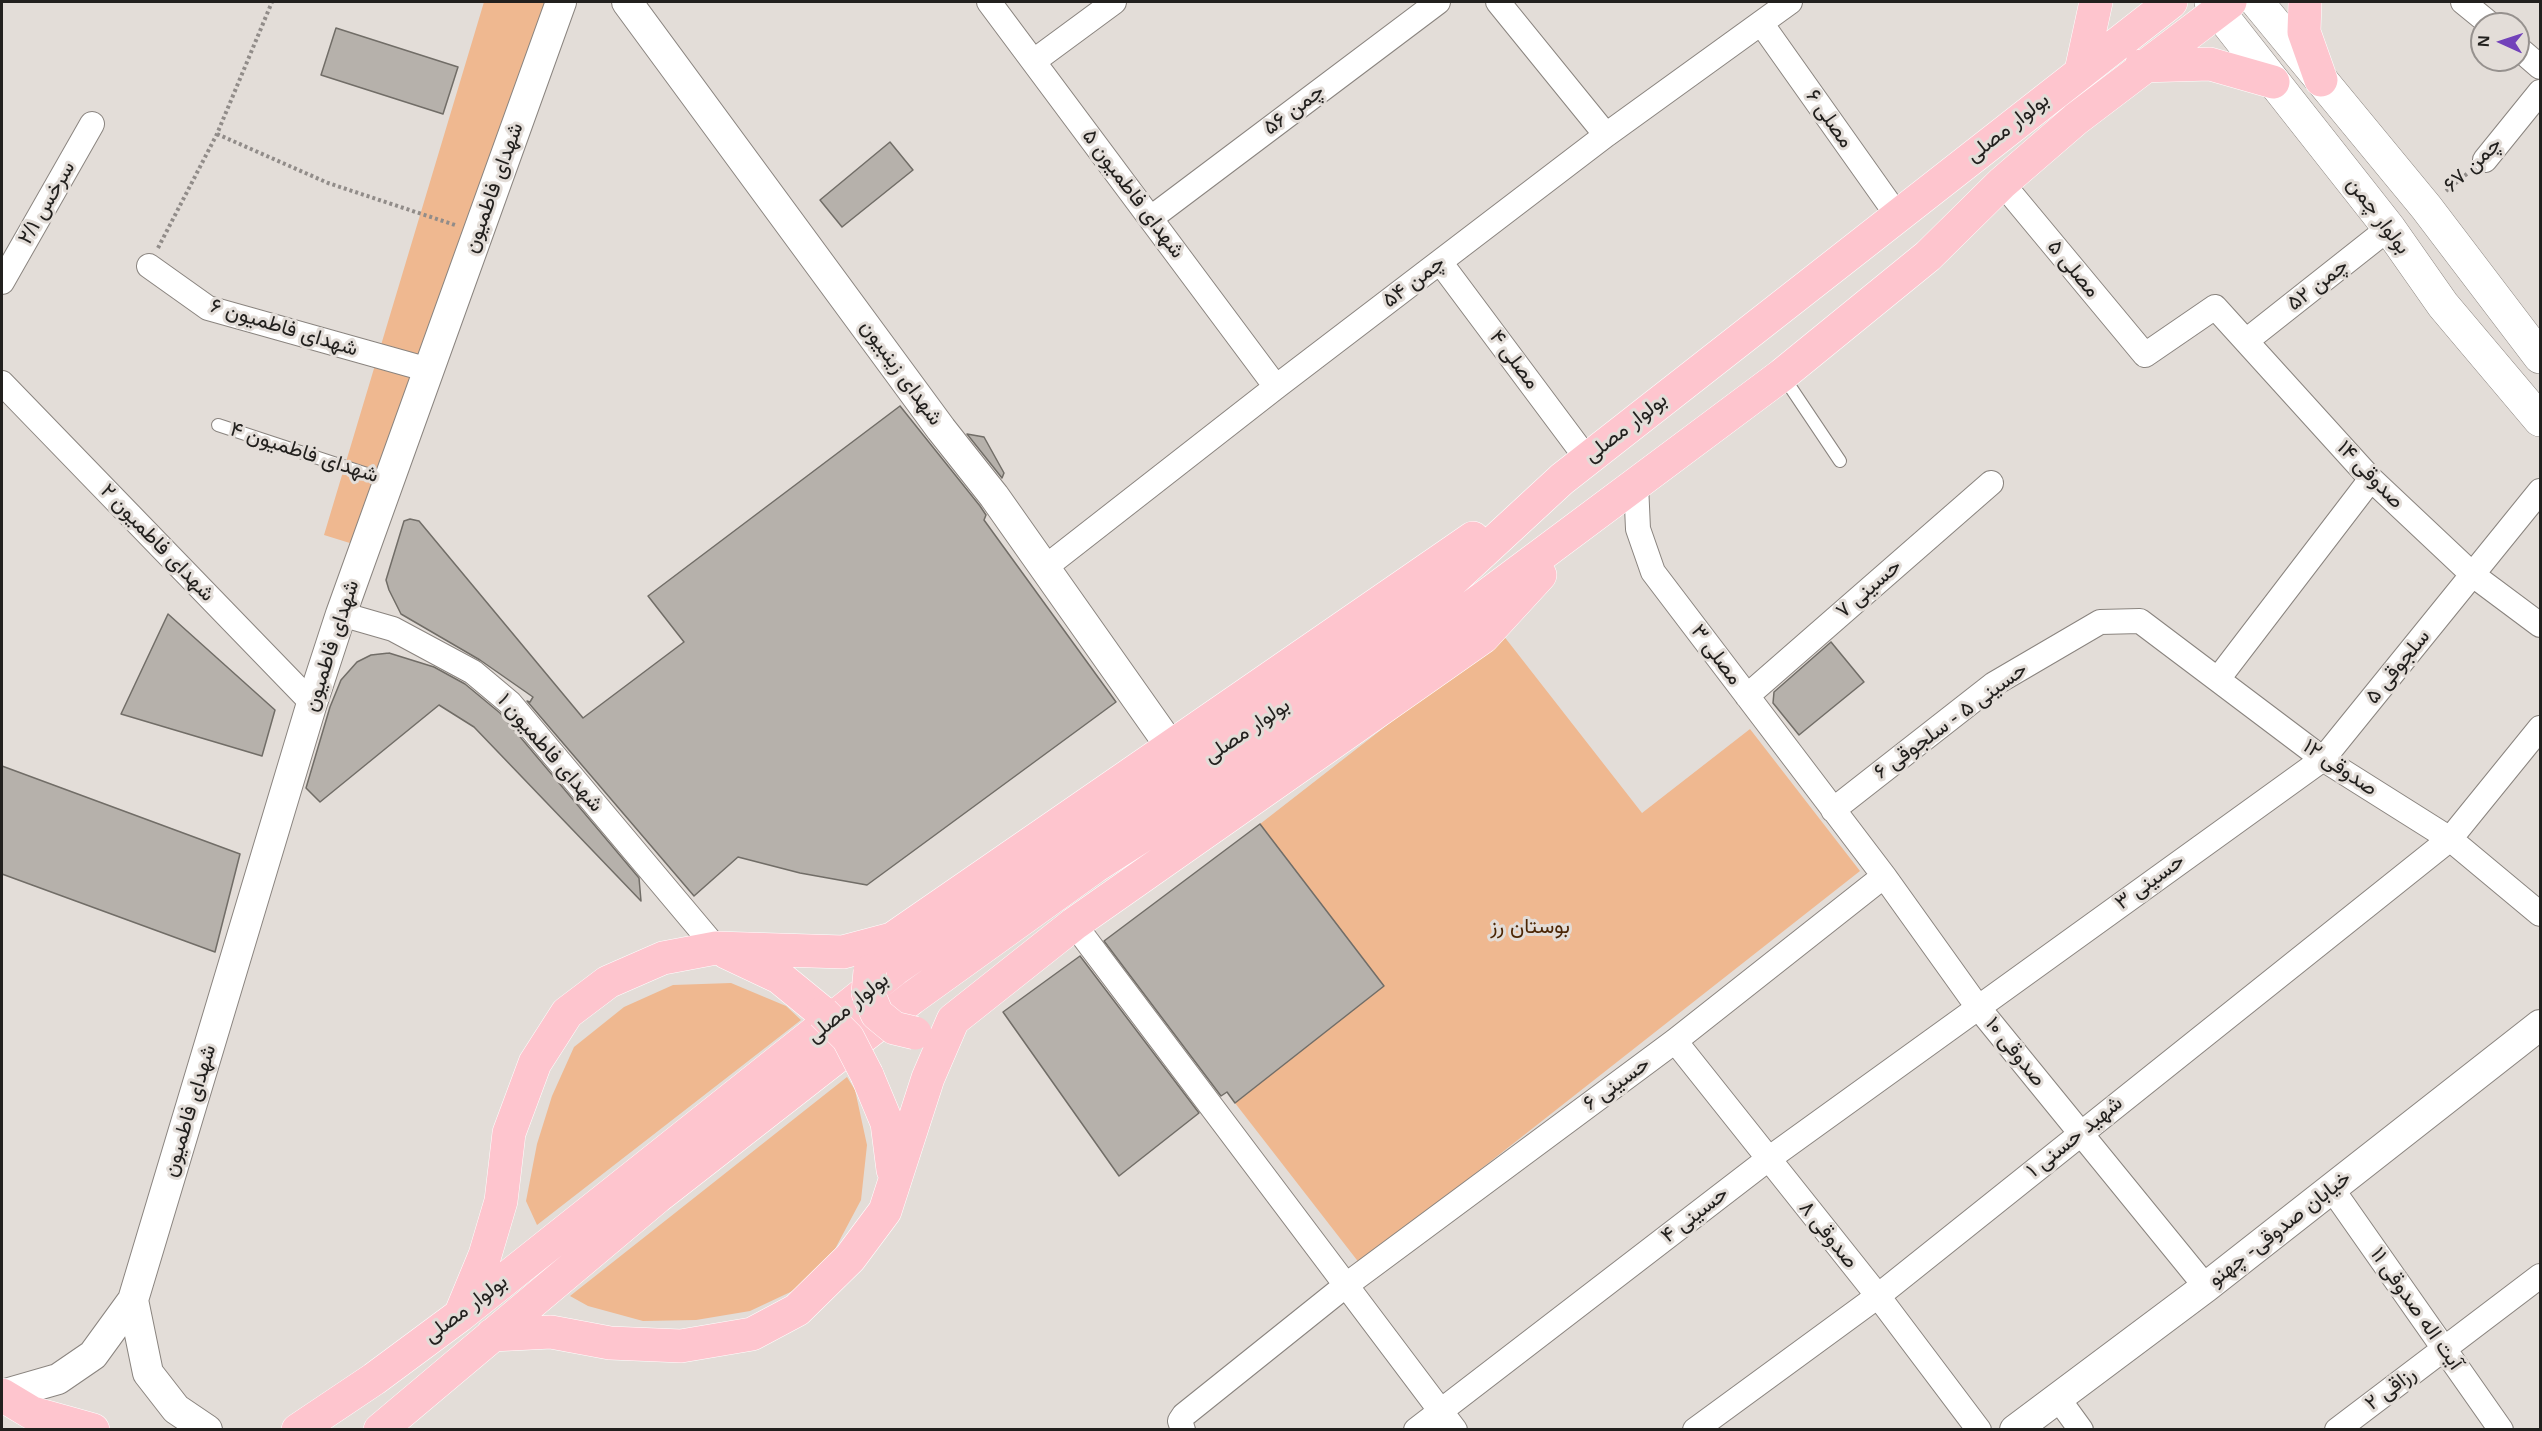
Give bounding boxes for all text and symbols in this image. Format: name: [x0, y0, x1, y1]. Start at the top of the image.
north arrow: [2470, 12, 2530, 72]
text: N: [2475, 35, 2492, 47]
street label: چمن ۵۶: [1259, 79, 1329, 141]
street label: مصلی ۶: [1800, 85, 1858, 153]
street label: بولوار مصلی: [1961, 88, 2055, 168]
street label: شهدای فاطمیون: [459, 119, 529, 257]
street label: شهدای فاطمیون ۵: [1076, 125, 1190, 263]
street label: چمن ۶۷: [2439, 132, 2507, 198]
street label: سرخس ۲/۱: [13, 157, 81, 249]
street label: بولوار چمن: [2341, 172, 2415, 260]
street label: مصلی ۵: [2042, 235, 2104, 303]
street label: چمن ۵۴: [1378, 250, 1450, 314]
street label: چمن ۵۲: [2282, 253, 2354, 317]
street label: شهدای فاطمیون ۶: [207, 294, 361, 362]
street label: شهدای زینبیون: [854, 315, 948, 431]
street label: مصلی ۴: [1484, 326, 1544, 394]
street label: بولوار مصلی: [1579, 388, 1673, 468]
street label: شهدای فاطمیون ۴: [227, 417, 381, 489]
street label: صدوقی ۱۴: [2331, 436, 2409, 514]
street label: شهدای فاطمیون ۲: [95, 479, 219, 607]
street label: حسینی ۷: [1831, 554, 1907, 624]
street label: شهدای فاطمیون: [299, 577, 365, 715]
street label: مصلی ۳: [1685, 620, 1747, 690]
street label: سلجوقی ۵: [2360, 625, 2436, 709]
street label: حسینی ۵ - سلجوقی ۶: [1869, 657, 2033, 785]
street label: شهدای فاطمیون ۱: [492, 689, 608, 817]
street label: بولوار مصلی: [1199, 693, 1295, 769]
street label: صدوقی ۱۲: [2298, 734, 2382, 802]
street label: حسینی ۳: [2110, 848, 2190, 916]
park label: بوستان رز: [1490, 914, 1570, 940]
street label: بولوار مصلی: [802, 967, 894, 1049]
street label: صدوقی ۱۰: [1979, 1012, 2051, 1092]
street label: شهدای فاطمیون: [158, 1042, 222, 1180]
street label: حسینی ۶: [1579, 1051, 1655, 1117]
street label: شهید حسنی ۱: [2022, 1091, 2128, 1183]
street label: خیابان صدوقی- چهنو: [2204, 1166, 2356, 1292]
street label: حسینی ۴: [1657, 1181, 1733, 1249]
street label: صدوقی ۸: [1793, 1196, 1863, 1274]
street label: آیت اله صدوقی ‍۱۱: [2364, 1243, 2468, 1375]
street label: بولوار مصلی: [419, 1269, 513, 1349]
street label: رزاقی ۲: [2360, 1362, 2422, 1416]

